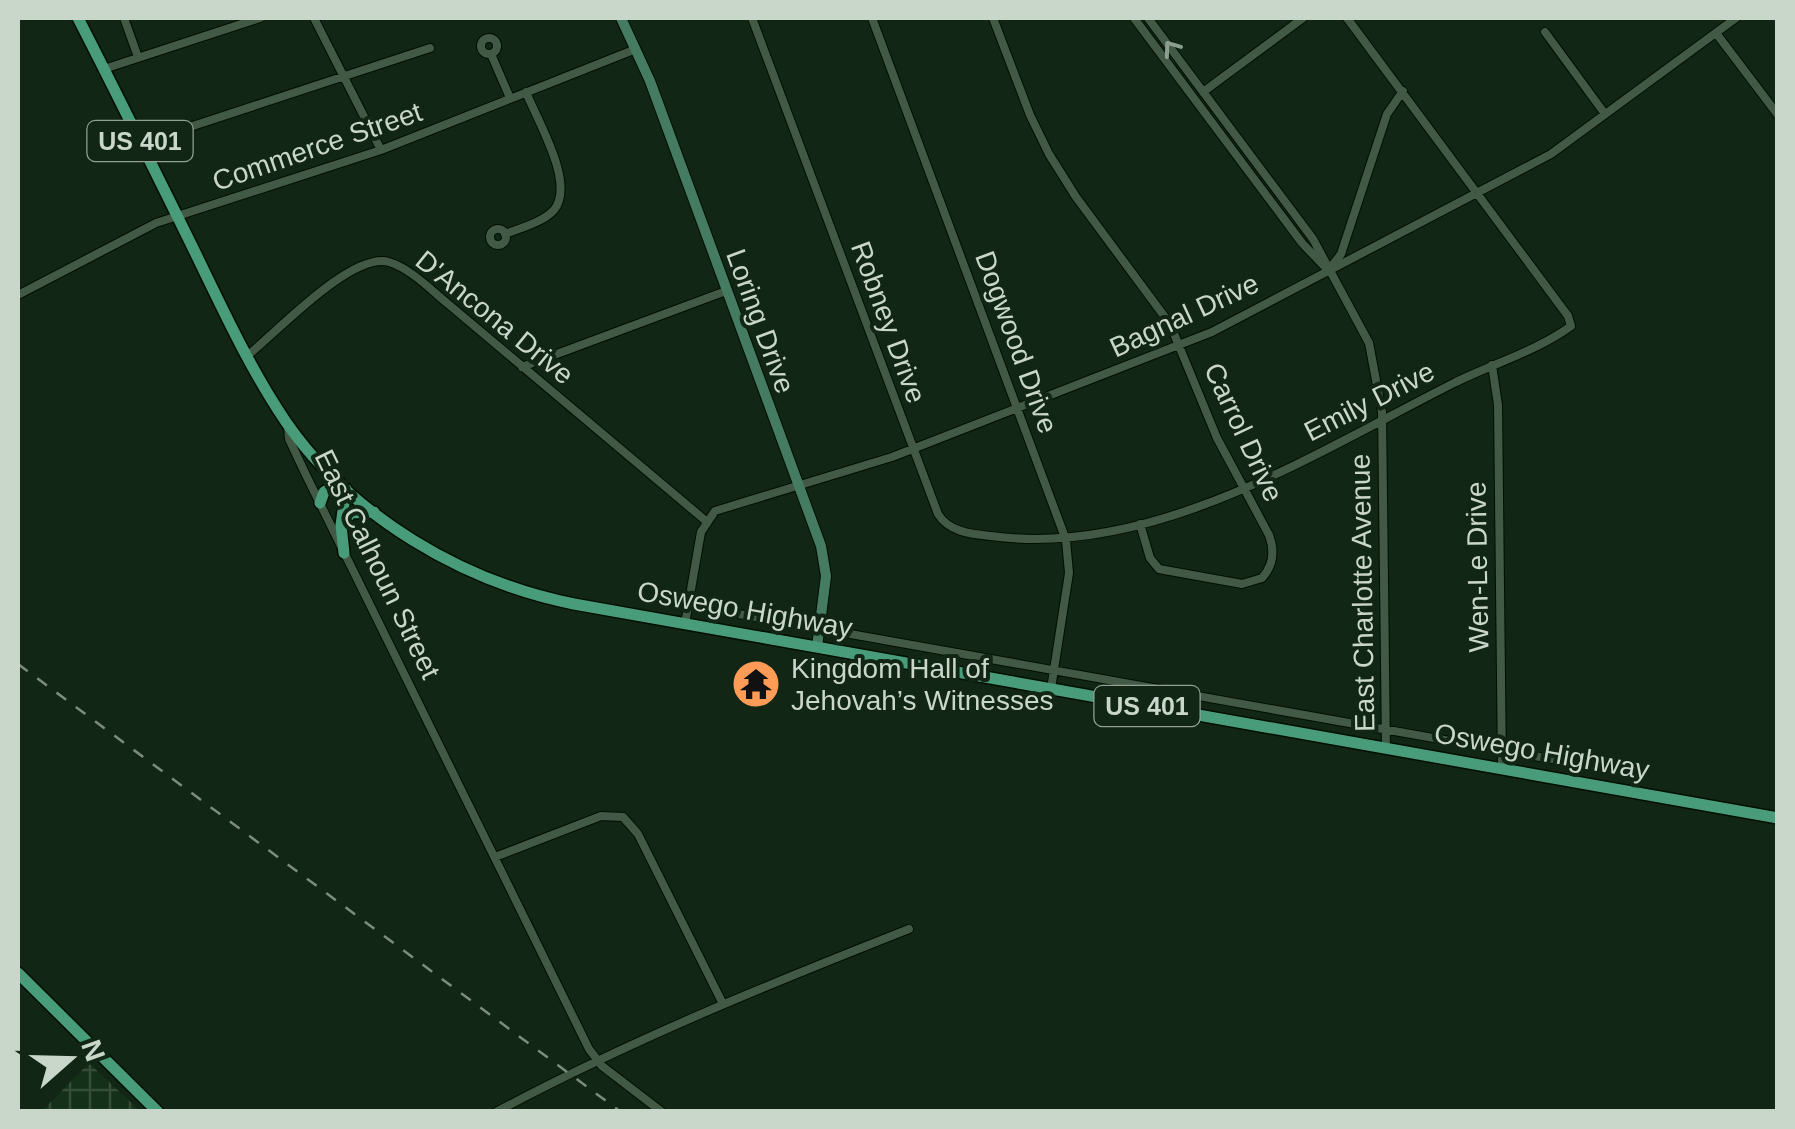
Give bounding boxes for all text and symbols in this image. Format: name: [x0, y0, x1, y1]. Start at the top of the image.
one-way arrow: [1165, 41, 1182, 59]
street label: Commerce Street: [208, 96, 426, 197]
road number: US 401: [88, 121, 192, 161]
street label: Robney Drive: [845, 237, 932, 407]
street label: D'Ancona Drive: [410, 244, 580, 390]
street label: Loring Drive: [720, 245, 801, 397]
street label: Dogwood Drive: [969, 247, 1064, 437]
street label: Bagnal Drive: [1105, 268, 1263, 363]
street label: Emily Drive: [1299, 356, 1439, 447]
street label: Carrol Drive: [1198, 358, 1289, 506]
street label: East Calhoun Street: [309, 445, 447, 684]
street label: East Charlotte Avenue: [1345, 454, 1380, 732]
street label: Wen-Le Drive: [1461, 481, 1494, 653]
street label: Oswego Highway: [635, 575, 855, 644]
place label: Kingdom Hall of Jehovah’s Witnesses: [791, 653, 1054, 716]
temple icon: Kingdom Hall of Jehovah’s Witnesses: [730, 658, 782, 710]
road number: US 401: [1094, 686, 1200, 726]
street label: Oswego Highway: [1432, 717, 1652, 786]
north arrow: [20, 1009, 120, 1109]
text: N: [75, 1036, 111, 1065]

